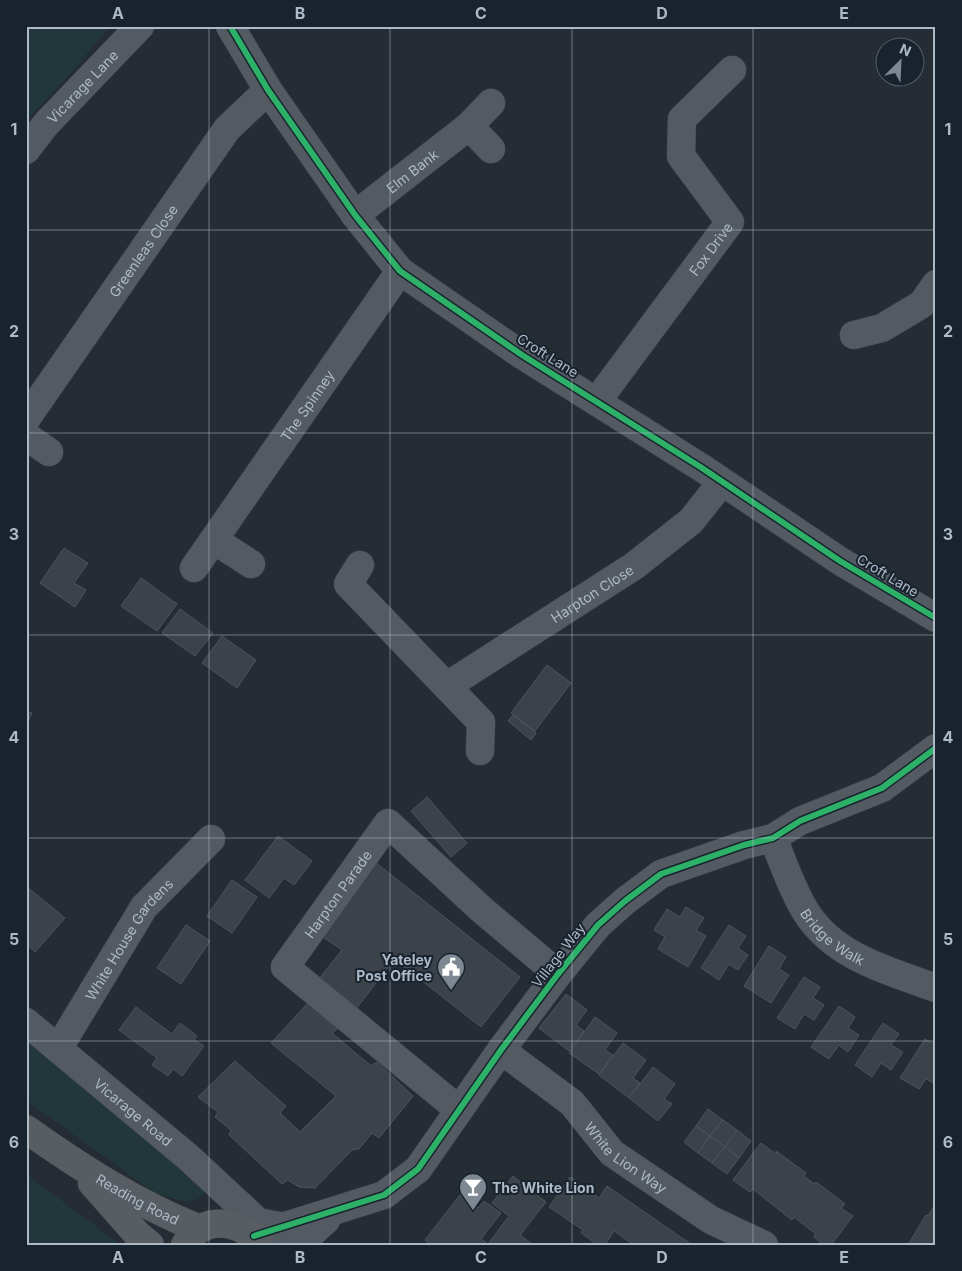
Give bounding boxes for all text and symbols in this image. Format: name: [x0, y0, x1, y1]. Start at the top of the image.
text: A: [112, 3, 124, 23]
text: B: [295, 3, 305, 23]
text: C: [475, 3, 487, 23]
text: D: [656, 3, 668, 23]
text: E: [839, 3, 849, 23]
north arrow: [874, 38, 924, 88]
text: N: [897, 40, 914, 60]
street label: Vicarage Lane: [43, 46, 121, 127]
text: 1: [11, 119, 17, 139]
text: 1: [945, 119, 951, 139]
street label: Elm Bank: [382, 145, 441, 196]
street label: Greenleas Close: [105, 201, 181, 300]
street label: Fox Drive: [685, 218, 736, 279]
text: 2: [9, 321, 19, 341]
text: 2: [943, 321, 953, 341]
street label: Croft Lane: [514, 329, 582, 381]
street label: The Spinney: [276, 366, 337, 444]
text: 3: [9, 524, 19, 544]
text: 3: [943, 524, 953, 544]
street label: Croft Lane: [854, 550, 922, 600]
street label: Harpton Close: [547, 560, 636, 626]
text: 4: [9, 727, 20, 747]
text: 4: [943, 727, 954, 747]
street label: Harpton Parade: [300, 846, 375, 941]
street label: White House Gardens: [81, 875, 176, 1003]
street label: Bridge Walk: [797, 905, 868, 968]
street label: Village Way: [528, 919, 588, 991]
text: 5: [9, 929, 19, 949]
text: 5: [943, 929, 953, 949]
place label: Yateley Post Office: [356, 951, 433, 984]
public building icon: Yateley Post Office: [436, 952, 466, 991]
street label: Vicarage Road: [91, 1074, 176, 1149]
street label: White Lion Way: [582, 1118, 670, 1196]
text: 6: [9, 1132, 19, 1152]
text: 6: [943, 1132, 953, 1152]
street label: Reading Road: [93, 1170, 182, 1228]
bar icon: The White Lion: [458, 1172, 488, 1211]
place label: The White Lion: [492, 1179, 594, 1196]
text: A: [112, 1247, 124, 1267]
text: B: [295, 1247, 305, 1267]
text: C: [475, 1247, 487, 1267]
text: D: [656, 1247, 668, 1267]
text: E: [839, 1247, 849, 1267]

